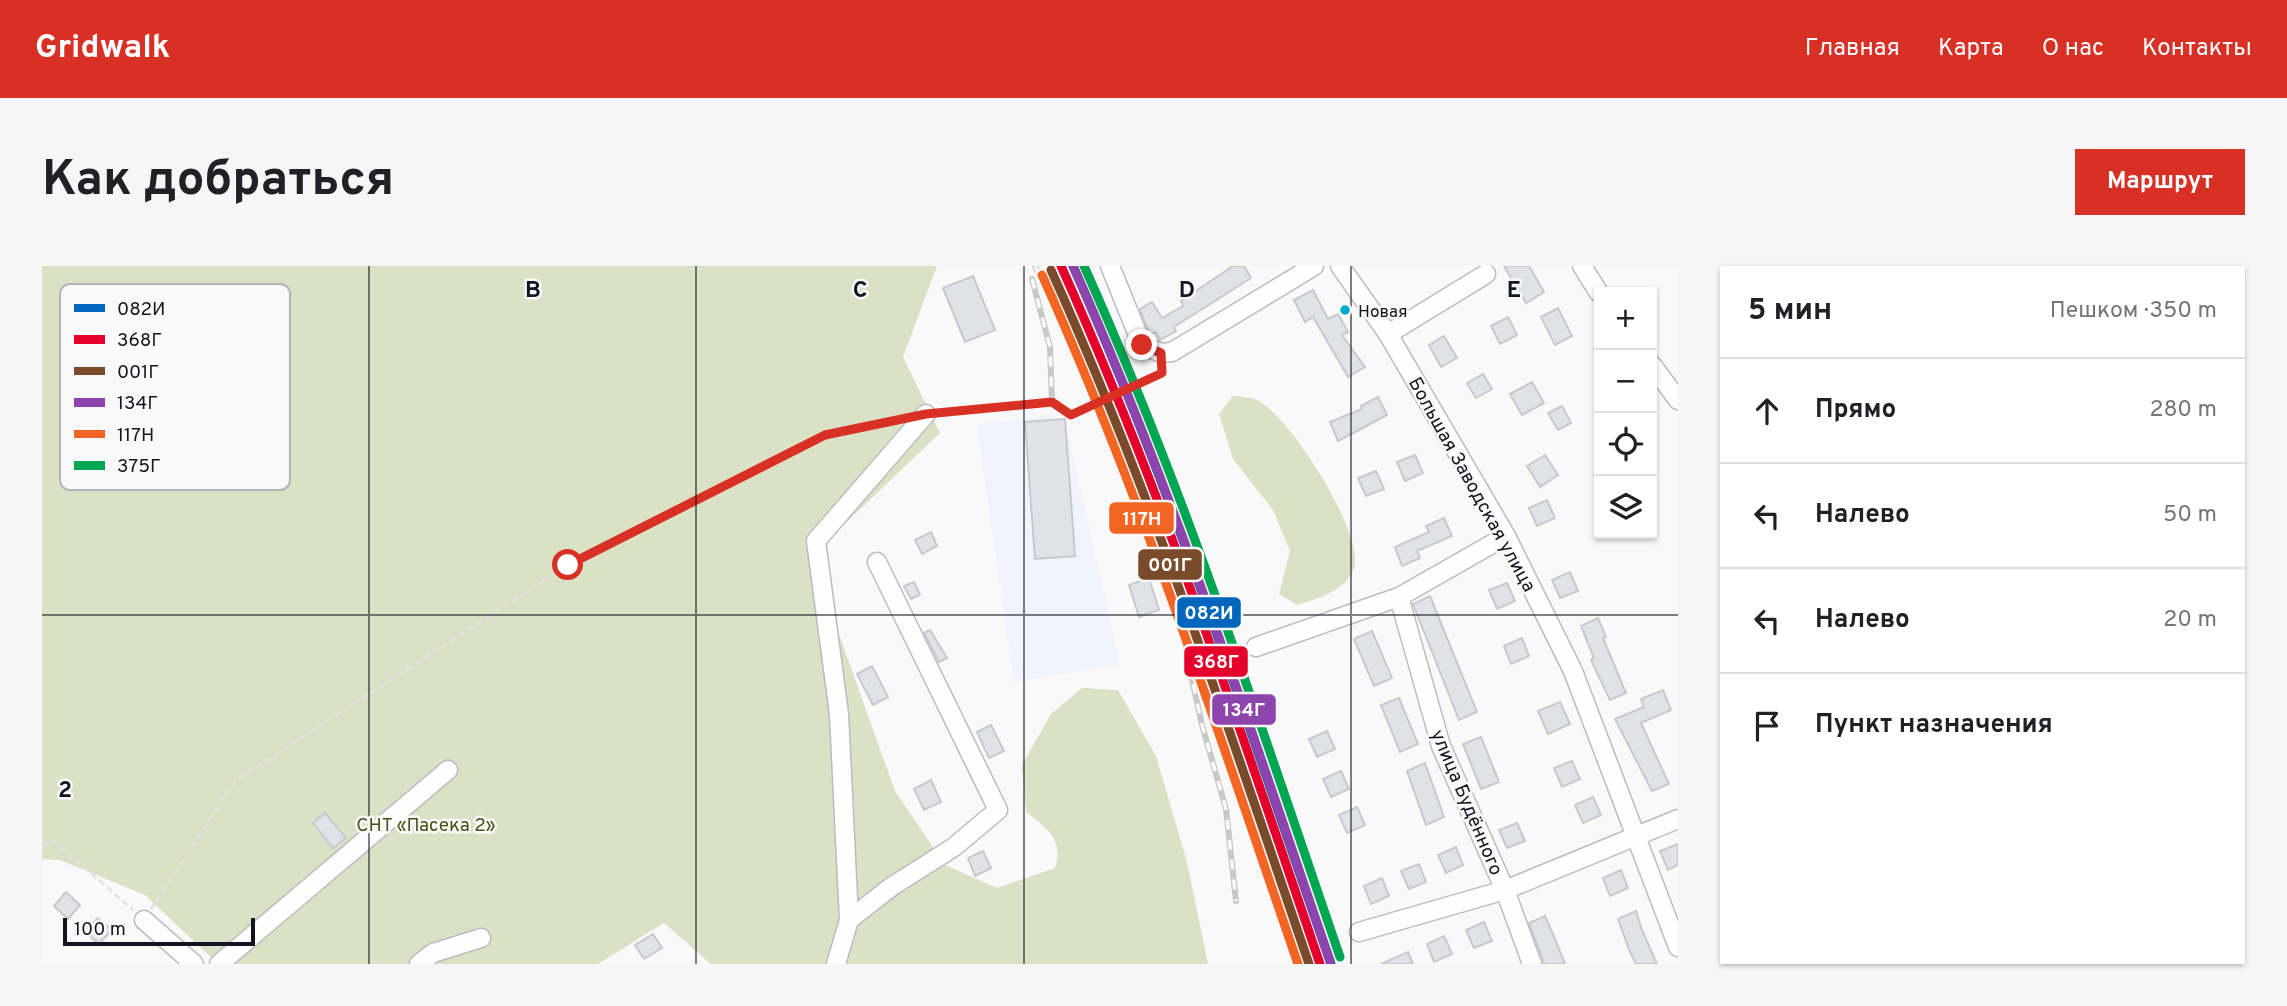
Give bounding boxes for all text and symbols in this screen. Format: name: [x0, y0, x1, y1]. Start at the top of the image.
text: Gridwalk: [35, 28, 170, 70]
text: Главная: [1805, 34, 1900, 64]
text: Карта: [1938, 34, 2004, 64]
text: О нас: [2042, 34, 2104, 64]
text: Контакты: [2142, 34, 2252, 64]
button: Маршрут: [2075, 149, 2245, 215]
text: Как добраться: [42, 151, 394, 213]
text: B: [525, 277, 541, 306]
text: C: [853, 277, 867, 306]
text: D: [1179, 277, 1195, 306]
text: E: [1507, 277, 1521, 306]
legend: [60, 284, 290, 490]
map controls: [1594, 287, 1657, 539]
button: +: [1594, 287, 1657, 350]
text: 5 мин: [1748, 293, 1832, 330]
text: Пешком · 350 m: [2050, 297, 2217, 326]
text: 082И: [117, 298, 166, 322]
place label: Новая: [1358, 302, 1408, 324]
marker: Новая: [1338, 303, 1352, 317]
text: 368Г: [117, 329, 162, 353]
route end: [1126, 329, 1157, 360]
button: −: [1594, 350, 1657, 413]
text: 001Г: [117, 361, 159, 385]
street label: Большая Заводская улица: [1402, 373, 1540, 597]
text: 134Г: [117, 392, 158, 416]
icon: ahead: [1748, 392, 1786, 430]
text: Прямо: [1815, 394, 1896, 427]
text: 280 m: [2149, 396, 2217, 425]
button: locate: [1594, 413, 1657, 476]
text: 117Н: [117, 424, 154, 448]
text: 375Г: [117, 455, 161, 479]
button: layers: [1594, 476, 1657, 539]
icon: left: [1748, 497, 1786, 535]
text: Налево: [1815, 499, 1910, 532]
line badge: 117Н: [1108, 501, 1175, 535]
text: 50 m: [2163, 501, 2217, 530]
text: 117Н: [1122, 508, 1162, 532]
line badge: 001Г: [1137, 548, 1203, 581]
route start: [552, 549, 583, 580]
text: 001Г: [1148, 554, 1192, 578]
line badge: 082И: [1176, 596, 1242, 629]
text: 082И: [1184, 602, 1234, 626]
icon: left: [1748, 602, 1786, 640]
text: Налево: [1815, 604, 1910, 637]
text: 20 m: [2163, 606, 2217, 635]
line badge: 368Г: [1183, 645, 1249, 678]
text: 368Г: [1193, 651, 1239, 675]
line badge: 134Г: [1211, 693, 1277, 726]
text: 134Г: [1223, 699, 1265, 723]
icon: arrive: [1748, 707, 1786, 745]
text: Пункт назначения: [1815, 709, 2053, 742]
street label: улица Будённого: [1425, 726, 1508, 879]
text: 2: [58, 777, 72, 806]
park label: СНТ «Пасека 2»: [356, 814, 496, 838]
scale bar: [63, 915, 256, 947]
text: 100 m: [74, 918, 126, 942]

